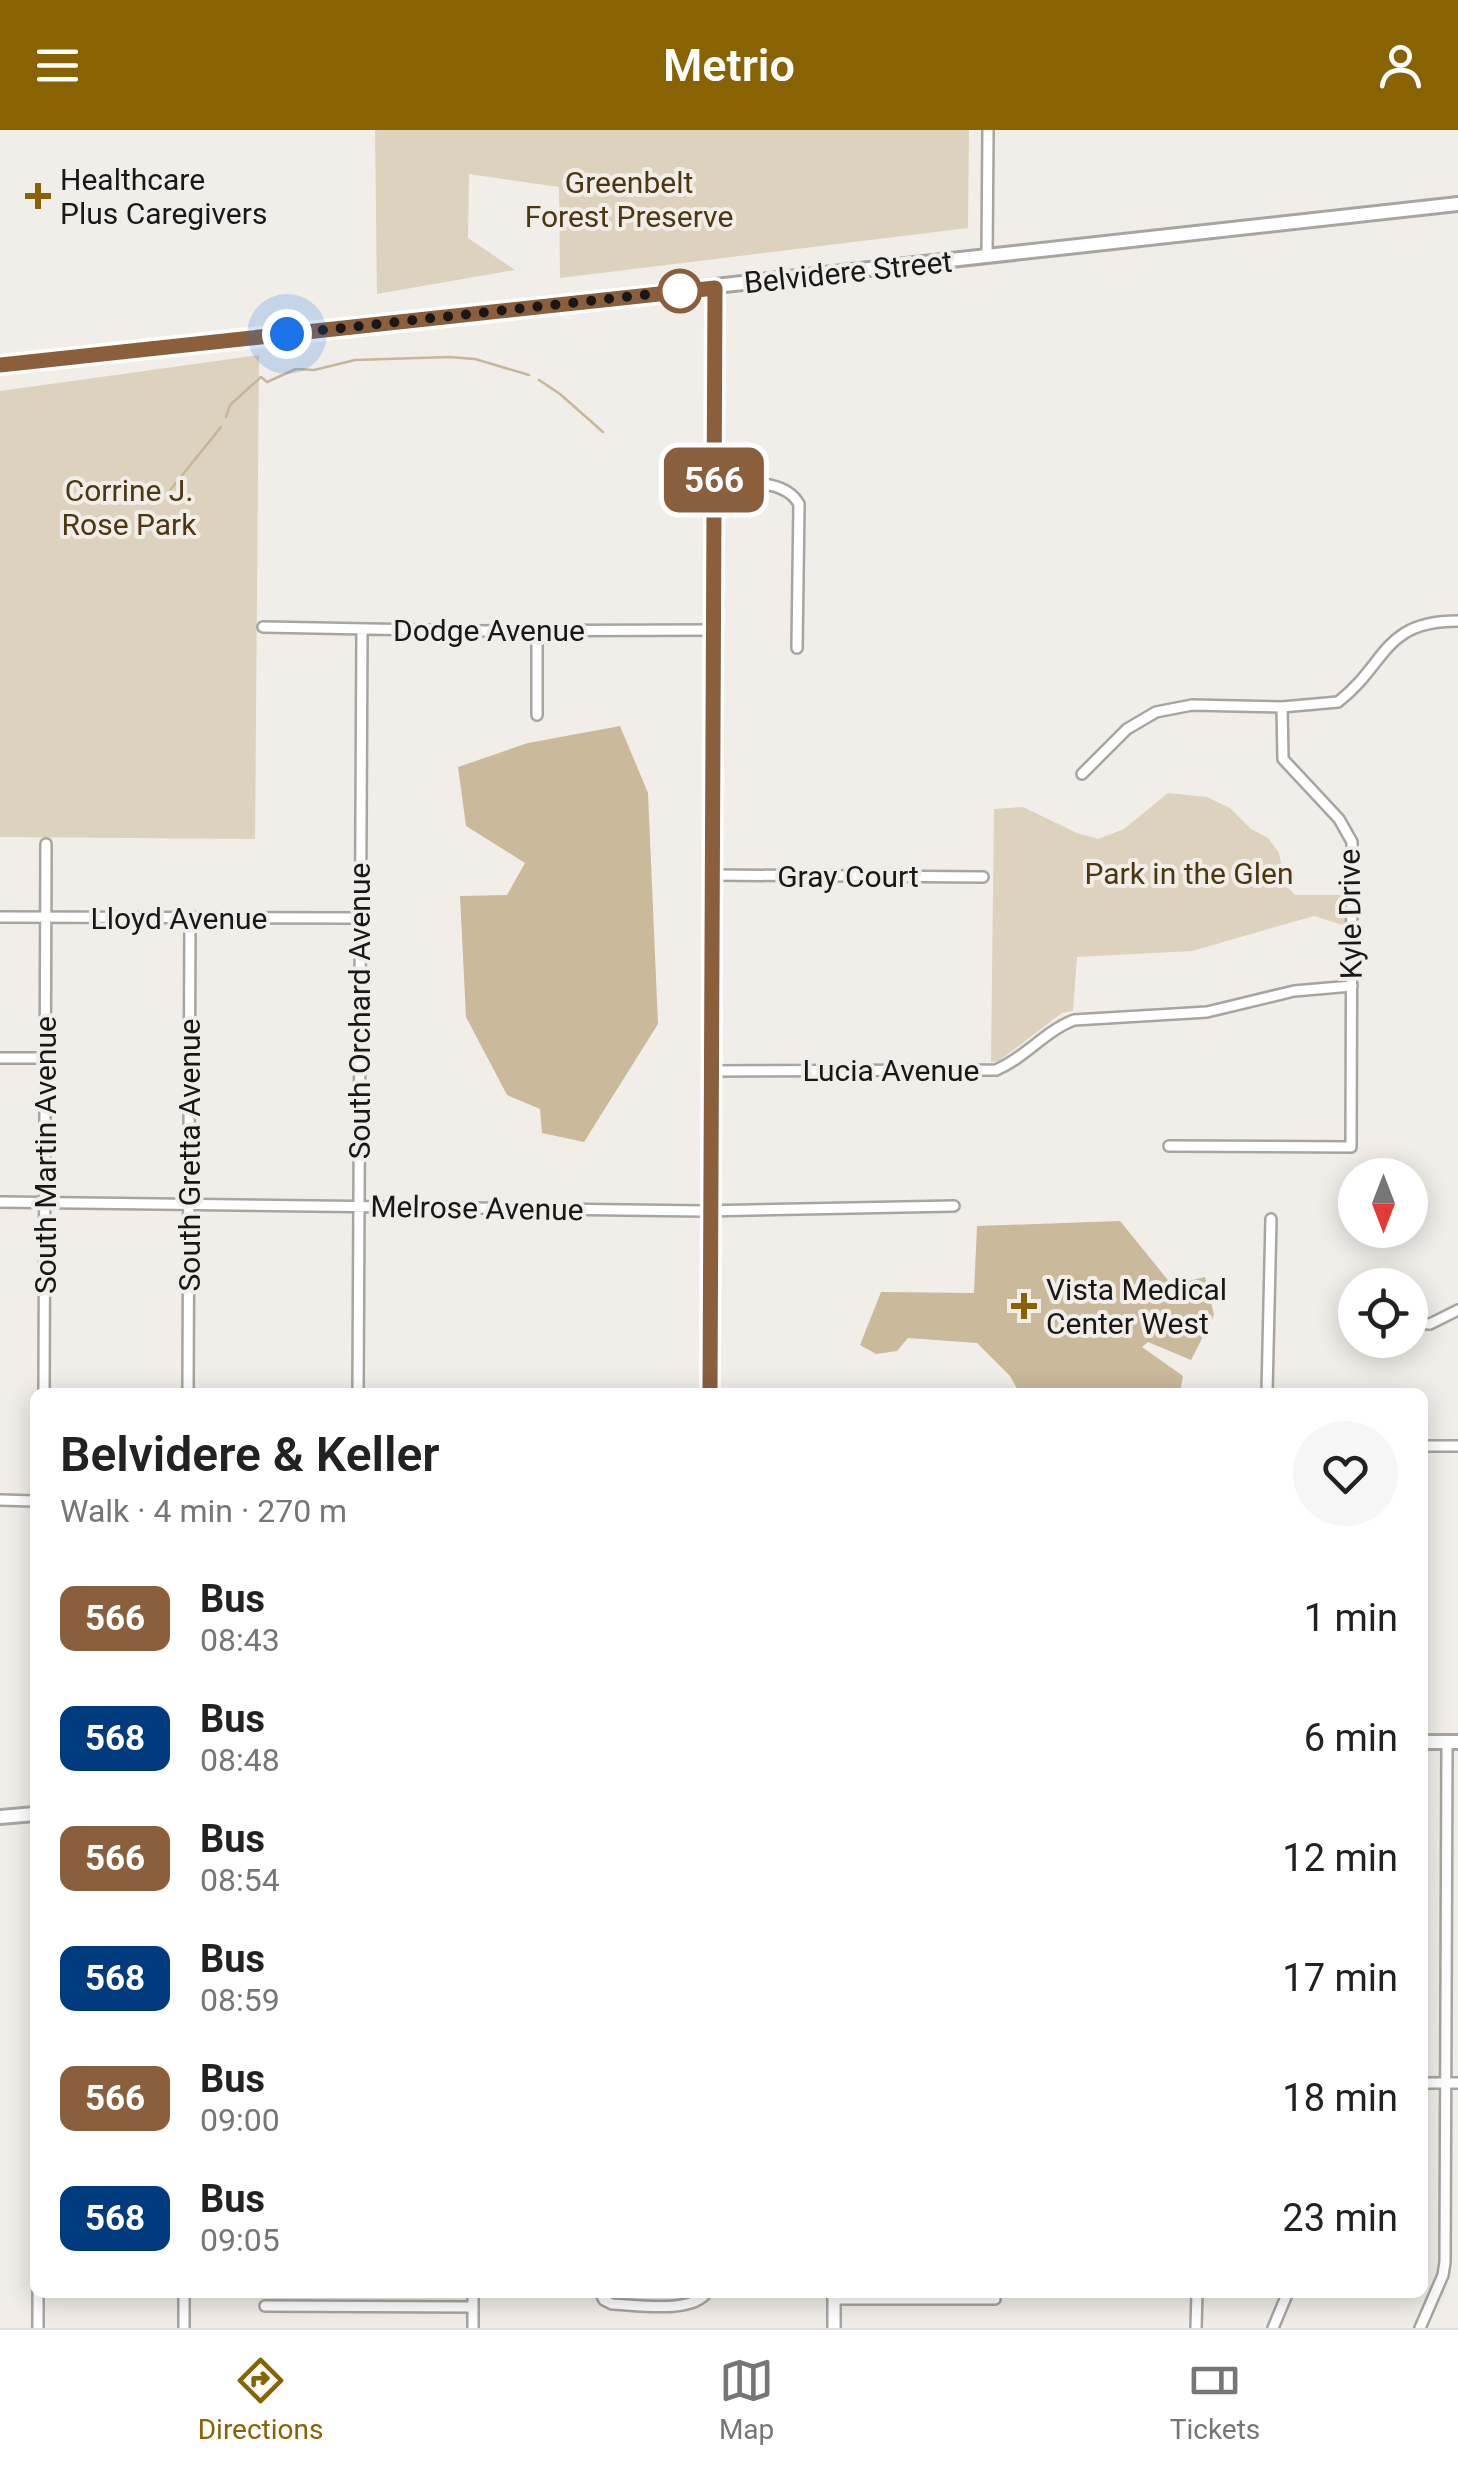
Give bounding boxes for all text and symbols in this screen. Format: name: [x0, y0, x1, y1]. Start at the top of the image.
icon: menu: [30, 38, 85, 93]
icon: person: [1373, 38, 1428, 93]
text: Metrio: [663, 39, 795, 92]
place label: Healthcare Plus Caregivers: [60, 162, 267, 231]
park label: Greenbelt Forest Preserve: [525, 165, 733, 234]
marker: Healthcare Plus Caregivers: [25, 183, 51, 209]
street label: Belvidere Street: [742, 244, 954, 300]
unlabelled marker: [659, 270, 701, 312]
your location: [262, 309, 312, 359]
line badge: 566: [656, 448, 772, 512]
text: 566: [684, 460, 744, 501]
park label: Corrine J. Rose Park: [62, 473, 197, 542]
street label: Dodge Avenue: [393, 613, 585, 648]
street label: Kyle Drive: [1331, 848, 1369, 980]
park label: Park in the Glen: [1084, 856, 1294, 891]
street label: Gray Court: [777, 859, 919, 894]
street label: South Orchard Avenue: [342, 863, 377, 1159]
street label: Lloyd Avenue: [91, 901, 267, 936]
street label: South Martin Avenue: [28, 1016, 63, 1294]
street label: South Gretta Avenue: [172, 1019, 207, 1291]
street label: Lucia Avenue: [803, 1053, 979, 1088]
north arrow: [1338, 1158, 1428, 1248]
map controls: [1338, 1158, 1428, 1358]
street label: Melrose Avenue: [370, 1189, 584, 1227]
button: locate: [1338, 1268, 1428, 1358]
place label: Vista Medical Center West: [1046, 1272, 1227, 1341]
marker: Vista Medical Center West: [1011, 1293, 1037, 1319]
button: heart: [1293, 1421, 1398, 1526]
text: Belvidere & Keller: [60, 1426, 440, 1483]
text: Walk · 4 min · 270 m: [60, 1492, 347, 1530]
text: Bus: [200, 1577, 265, 1621]
text: 1 min: [1304, 1596, 1398, 1640]
text: 566: [85, 1598, 145, 1639]
text: 08:43: [200, 1621, 280, 1659]
text: Bus: [200, 1697, 265, 1741]
text: 6 min: [1304, 1716, 1398, 1760]
text: 568: [85, 1718, 145, 1759]
text: 08:48: [200, 1741, 280, 1779]
text: Bus: [200, 1817, 265, 1861]
text: 12 min: [1282, 1836, 1398, 1880]
text: 566: [85, 1838, 145, 1879]
text: 08:54: [200, 1861, 280, 1899]
text: Bus: [200, 1937, 265, 1981]
text: 17 min: [1282, 1956, 1398, 2000]
text: 568: [85, 1958, 145, 1999]
text: 08:59: [200, 1981, 280, 2019]
text: Bus: [200, 2057, 265, 2101]
text: 18 min: [1282, 2076, 1398, 2120]
text: 566: [85, 2078, 145, 2119]
text: 09:00: [200, 2101, 280, 2139]
text: Bus: [200, 2177, 265, 2221]
text: 23 min: [1282, 2196, 1398, 2240]
text: 568: [85, 2198, 145, 2239]
text: 09:05: [200, 2221, 280, 2259]
tab: Directions: [198, 2353, 323, 2446]
tab: Map: [719, 2353, 774, 2446]
tab: Tickets: [1170, 2353, 1260, 2446]

